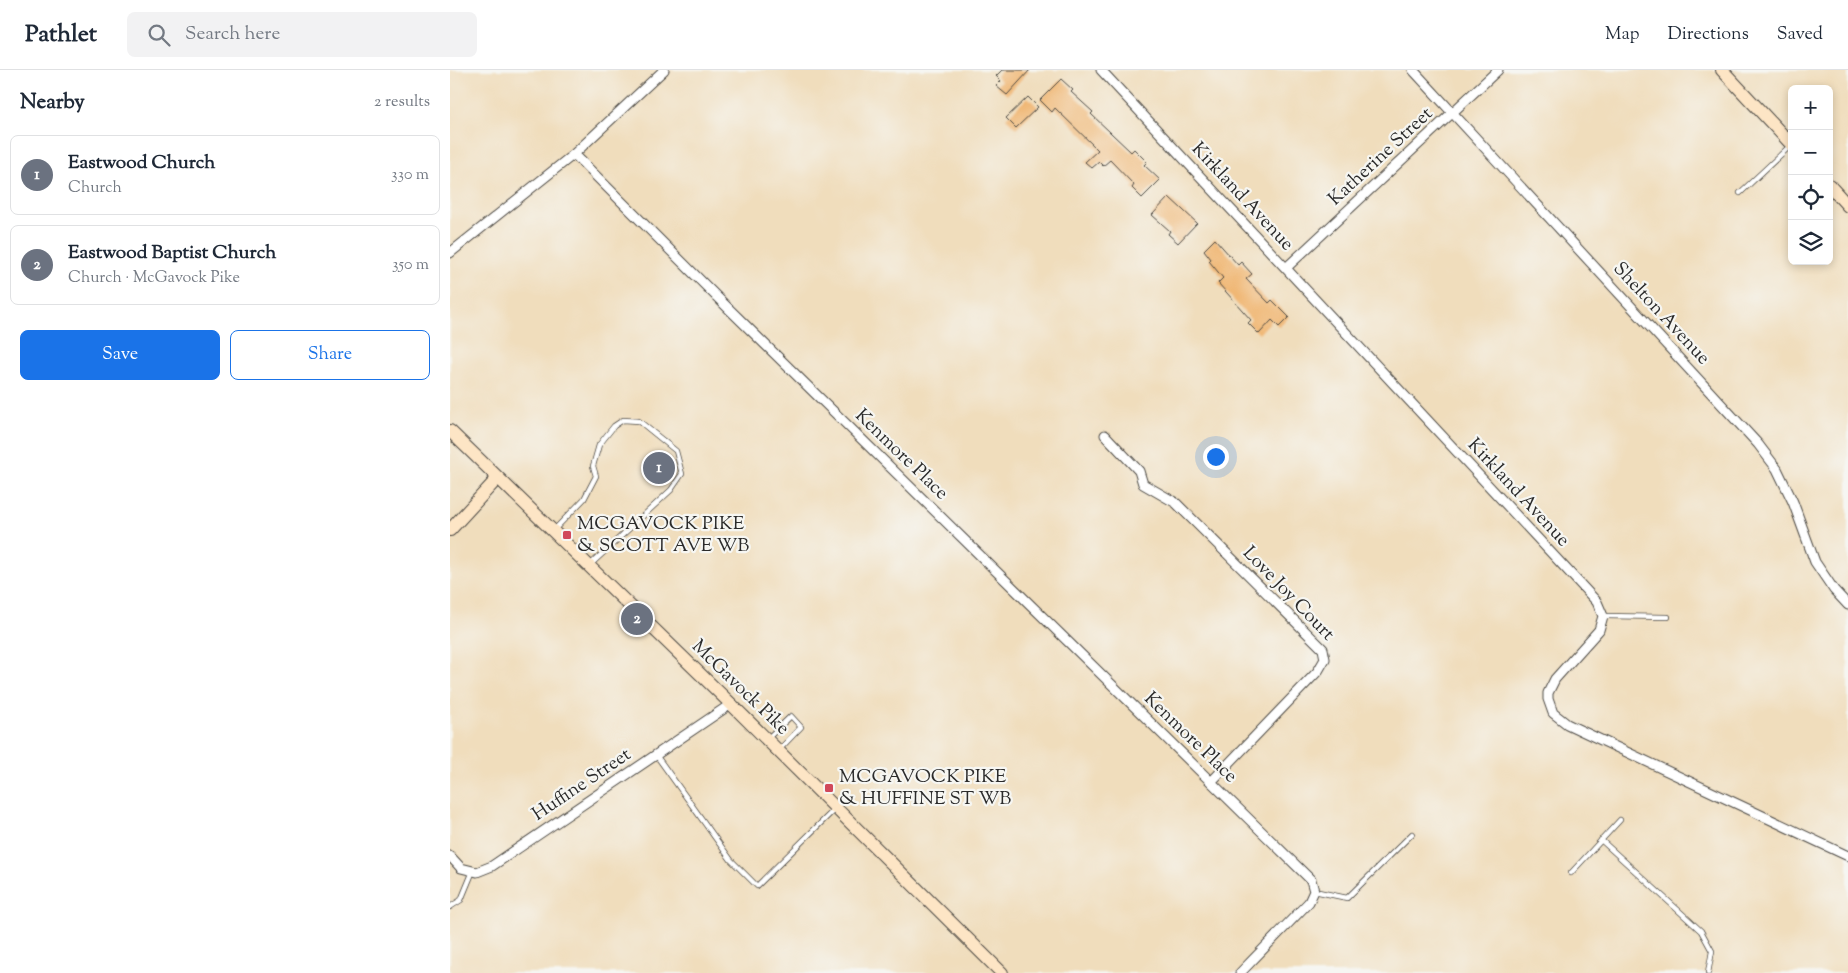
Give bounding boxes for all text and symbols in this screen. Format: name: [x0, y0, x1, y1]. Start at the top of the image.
search box: [127, 12, 477, 57]
text: Pathlet: [25, 18, 97, 52]
icon: search: [145, 21, 173, 49]
text: Search here: [185, 21, 280, 48]
text: Map: [1605, 22, 1640, 48]
text: Directions: [1668, 22, 1749, 48]
text: Saved: [1777, 22, 1823, 48]
map controls: [1788, 85, 1833, 265]
button: +: [1788, 85, 1833, 130]
text: Nearby: [20, 88, 85, 118]
text: 2 results: [374, 91, 430, 114]
street label: Katherine Street: [1323, 101, 1440, 213]
button: −: [1788, 130, 1833, 175]
street label: Kirkland Avenue: [1184, 137, 1300, 257]
text: Eastwood Church: [68, 150, 215, 177]
text: 1: [34, 164, 40, 187]
text: 330 m: [391, 164, 429, 187]
button: locate: [1788, 175, 1833, 220]
text: Church: [68, 177, 122, 200]
button: layers: [1788, 220, 1833, 265]
text: Eastwood Baptist Church: [68, 240, 276, 267]
text: 2: [33, 254, 41, 277]
text: 350 m: [392, 254, 429, 277]
street label: Shelton Avenue: [1606, 257, 1716, 372]
text: Church · McGavock Pike: [68, 267, 240, 290]
button: Save: [20, 330, 220, 380]
button: Share: [230, 330, 430, 380]
street label: Kenmore Place: [848, 403, 954, 507]
street label: Kirkland Avenue: [1460, 433, 1576, 553]
your location: [1203, 444, 1229, 470]
pin: 1: [643, 449, 675, 487]
place label: MCGAVOCK PIKE & SCOTT AVE WB: [577, 511, 749, 560]
marker: MCGAVOCK PIKE & SCOTT AVE WB: [561, 529, 573, 541]
street label: Love Joy Court: [1236, 541, 1340, 648]
pin: 2: [621, 600, 653, 638]
street label: McGavock Pike: [685, 634, 795, 742]
street label: Kenmore Place: [1137, 686, 1243, 790]
street label: Huffine Street: [527, 742, 637, 828]
place label: MCGAVOCK PIKE & HUFFINE ST WB: [839, 764, 1011, 813]
marker: MCGAVOCK PIKE & HUFFINE ST WB: [823, 782, 835, 794]

